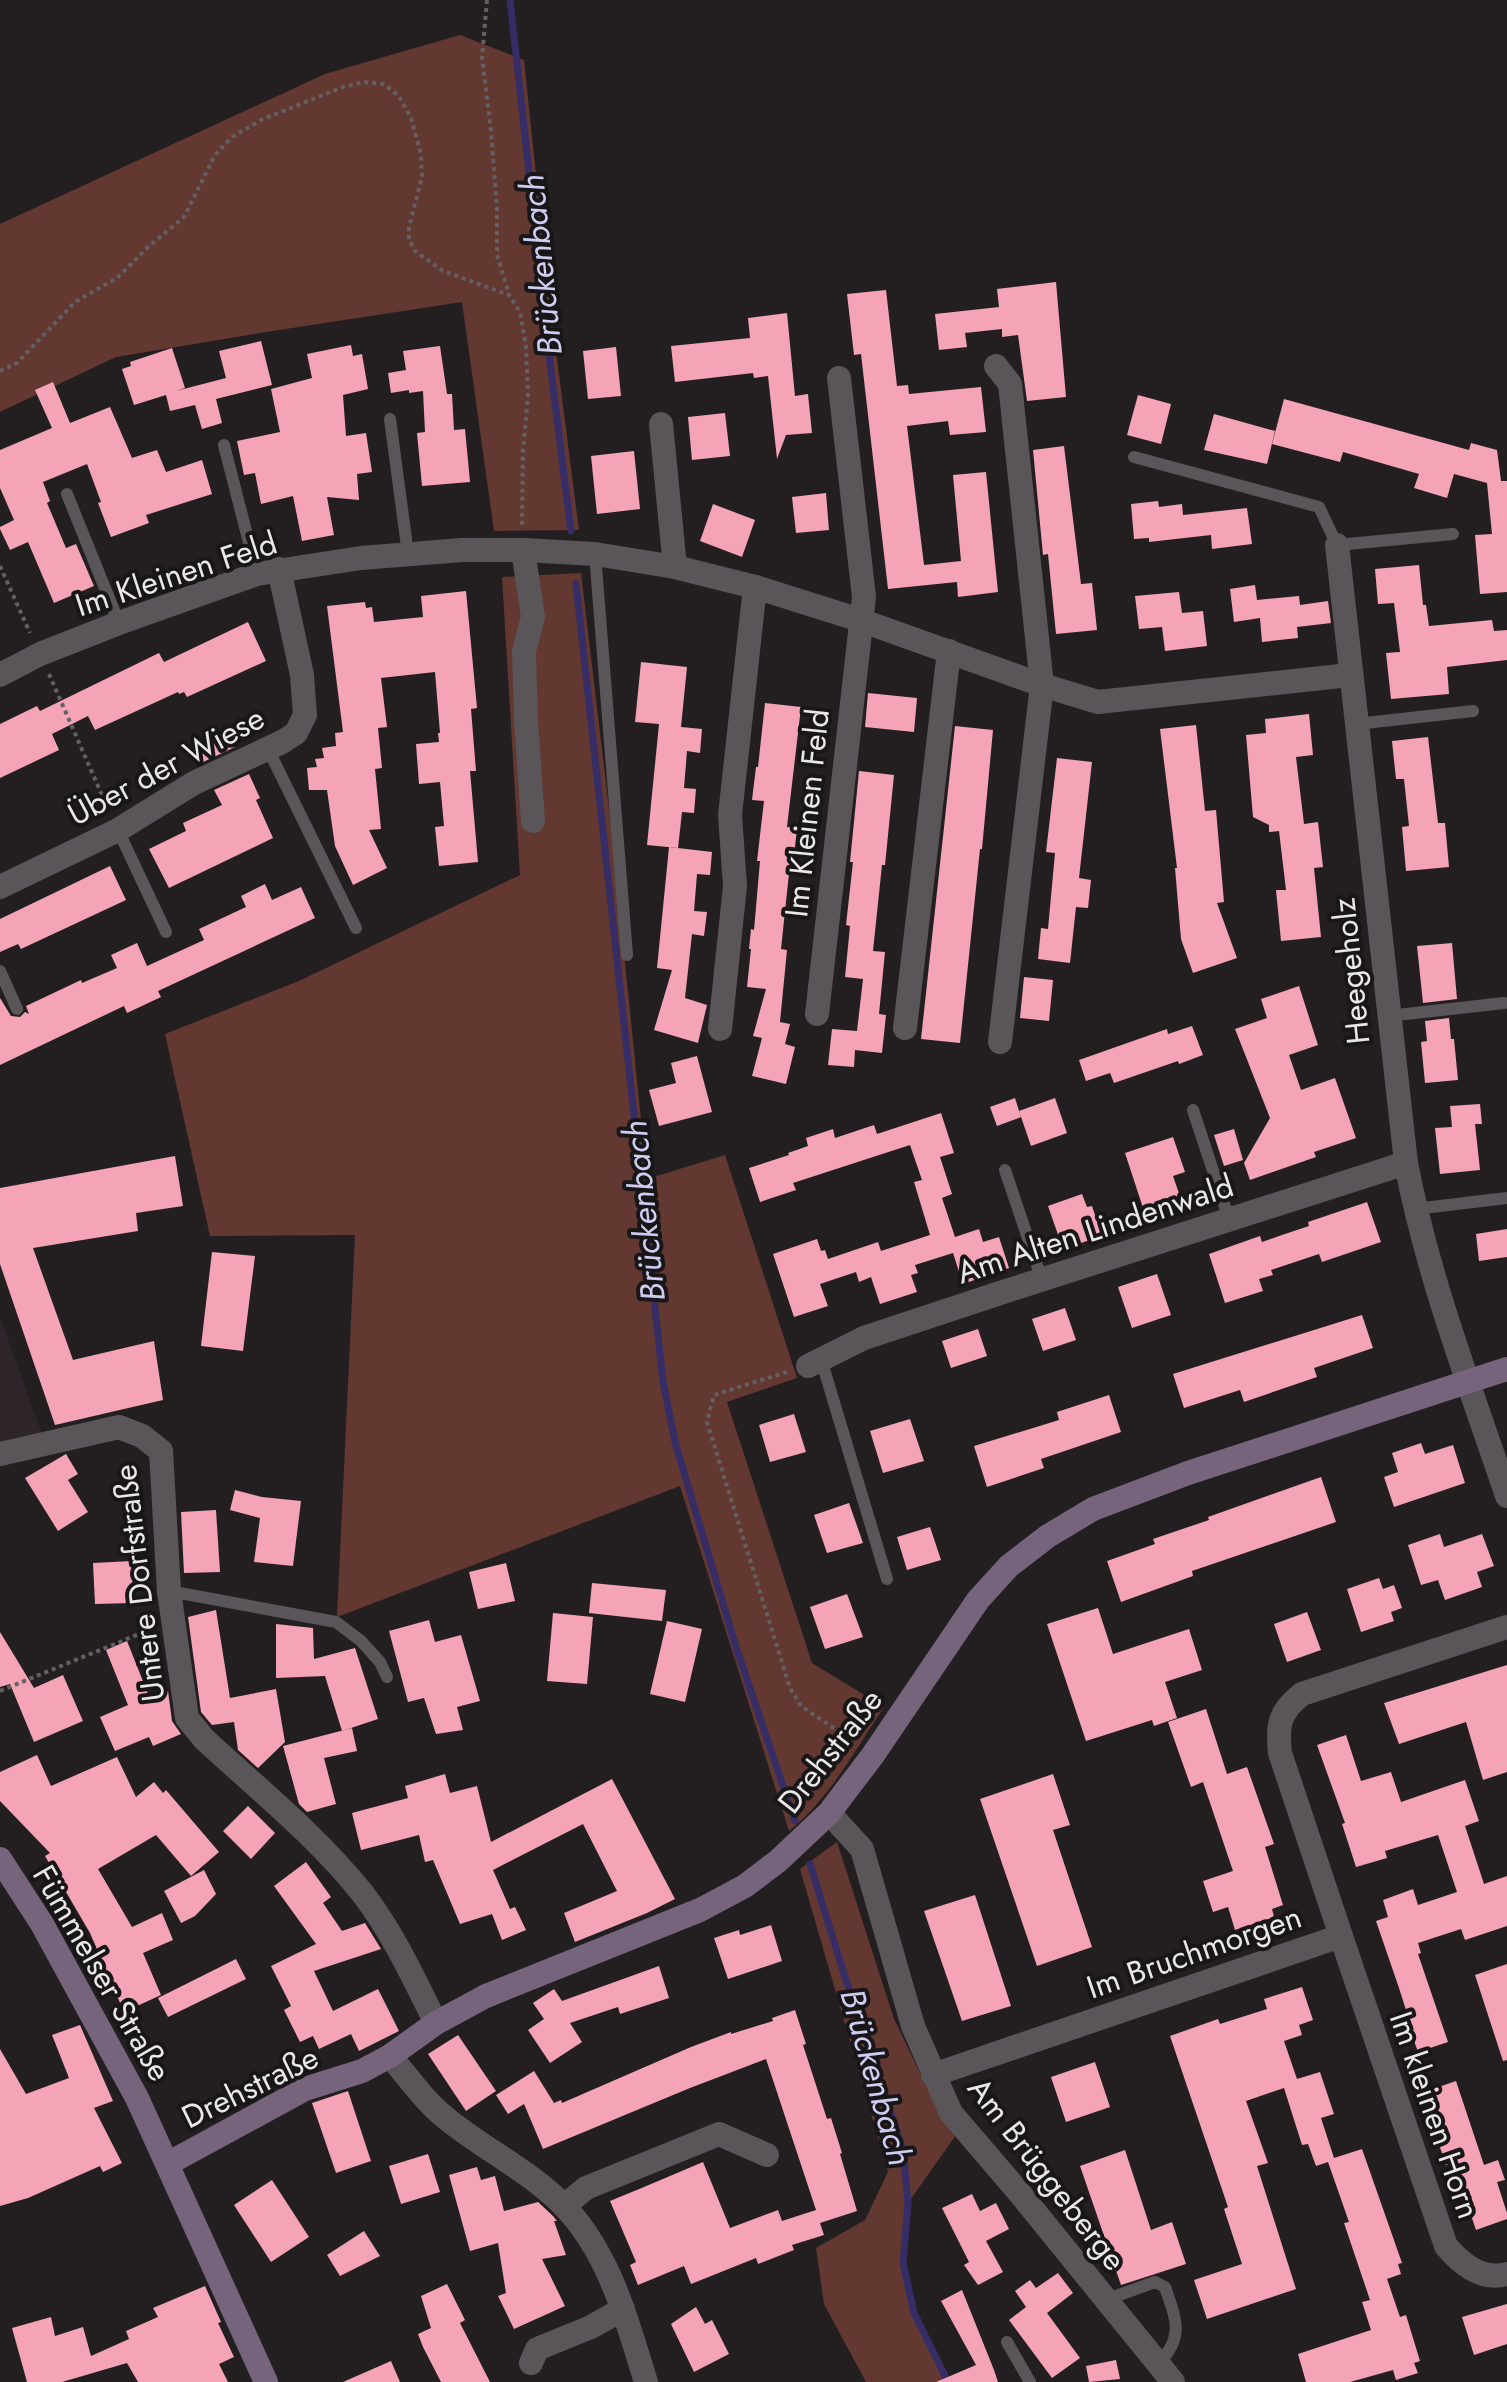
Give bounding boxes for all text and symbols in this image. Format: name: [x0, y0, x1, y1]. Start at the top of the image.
water label: Brückenbach: [507, 172, 575, 358]
street label: Im Kleinen Feld: [69, 520, 283, 628]
street label: Über der Wiese: [60, 695, 272, 837]
street label: Im Kleinen Feld: [773, 706, 841, 920]
street label: Heegeholz: [1320, 895, 1382, 1046]
water label: Brückenbach: [610, 1118, 678, 1304]
street label: Am Alten Lindenwald: [951, 1163, 1239, 1295]
street label: Untere Dorfstraße: [102, 1462, 176, 1704]
street label: Drehstraße: [767, 1679, 893, 1823]
street label: Fümmelser Straße: [21, 1856, 183, 2090]
street label: Im Bruchmorgen: [1080, 1894, 1308, 2010]
water label: Brückenbach: [827, 1983, 925, 2171]
street label: Im kleinen Horn: [1378, 2005, 1492, 2225]
street label: Drehstraße: [174, 2034, 326, 2140]
street label: Am Brüggeberge: [957, 2068, 1137, 2280]

